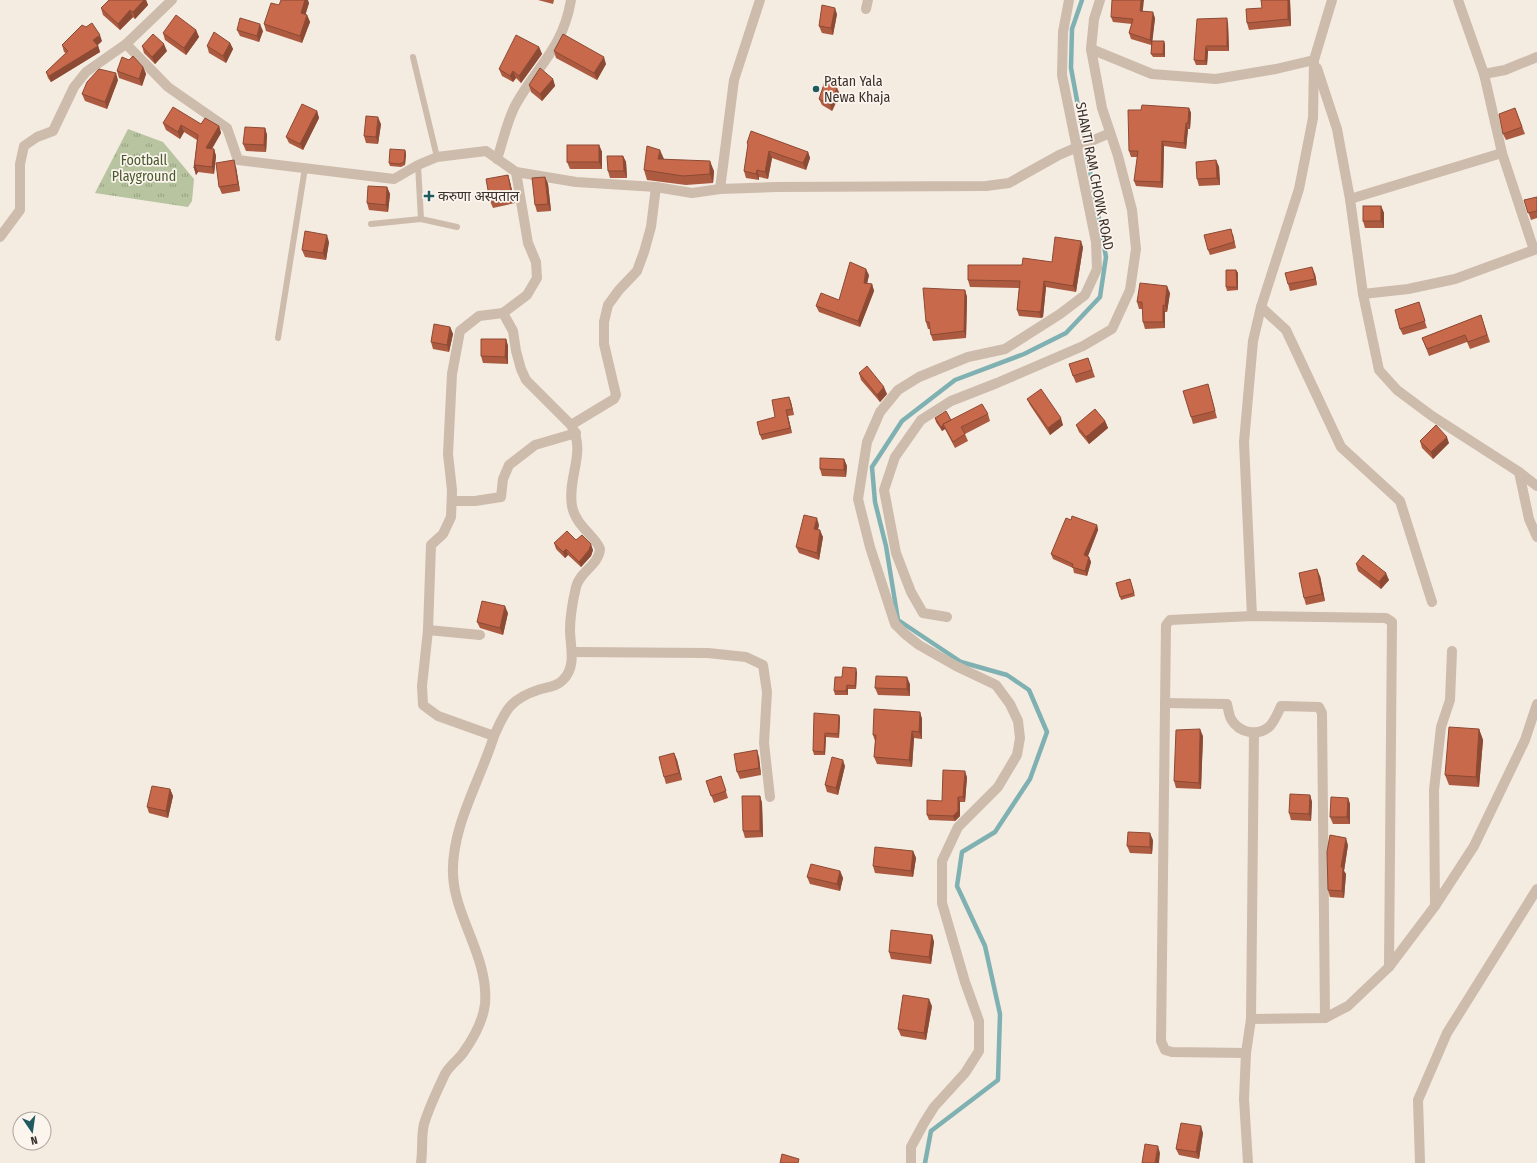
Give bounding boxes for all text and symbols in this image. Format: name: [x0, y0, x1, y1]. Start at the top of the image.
place label: Patan Yala Newa Khaja: [824, 73, 891, 106]
marker: Patan Yala Newa Khaja: [811, 84, 821, 94]
street label: SHANTI RAM CHOWK ROAD: [1072, 101, 1117, 251]
park label: Football Playground: [112, 152, 176, 185]
place label: करुणा अस्पताल: [438, 188, 520, 205]
marker: करुणा अस्पताल: [423, 190, 435, 202]
north arrow: [12, 1111, 52, 1151]
text: N: [29, 1133, 39, 1147]

